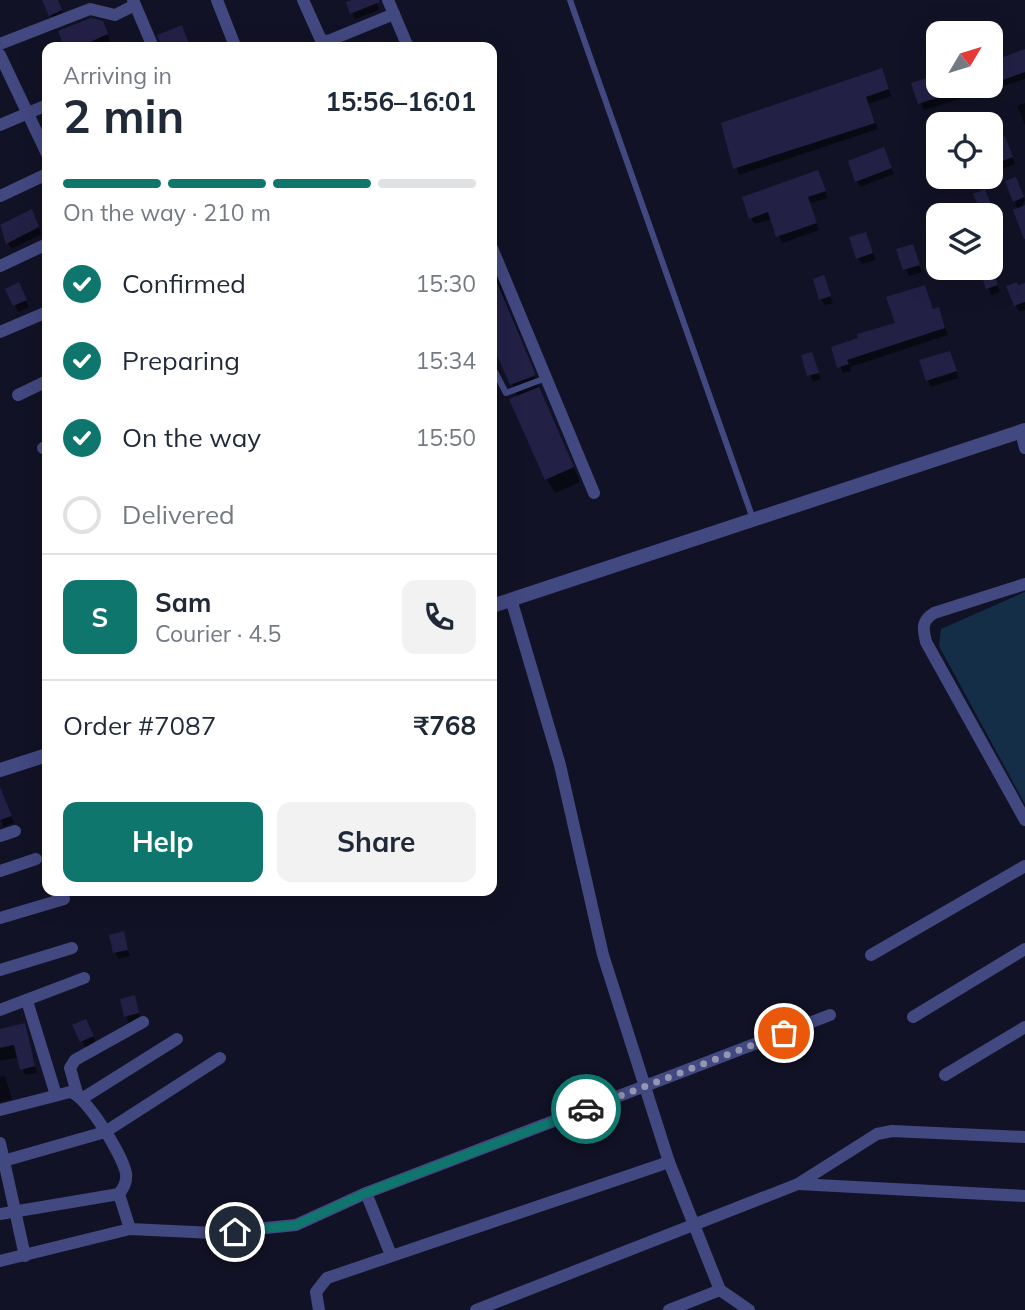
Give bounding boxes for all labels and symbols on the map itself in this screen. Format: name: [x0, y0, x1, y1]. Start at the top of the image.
north arrow: [926, 21, 1003, 98]
pin: [754, 1003, 814, 1063]
courier: [551, 1074, 621, 1144]
pin: [205, 1202, 265, 1262]

